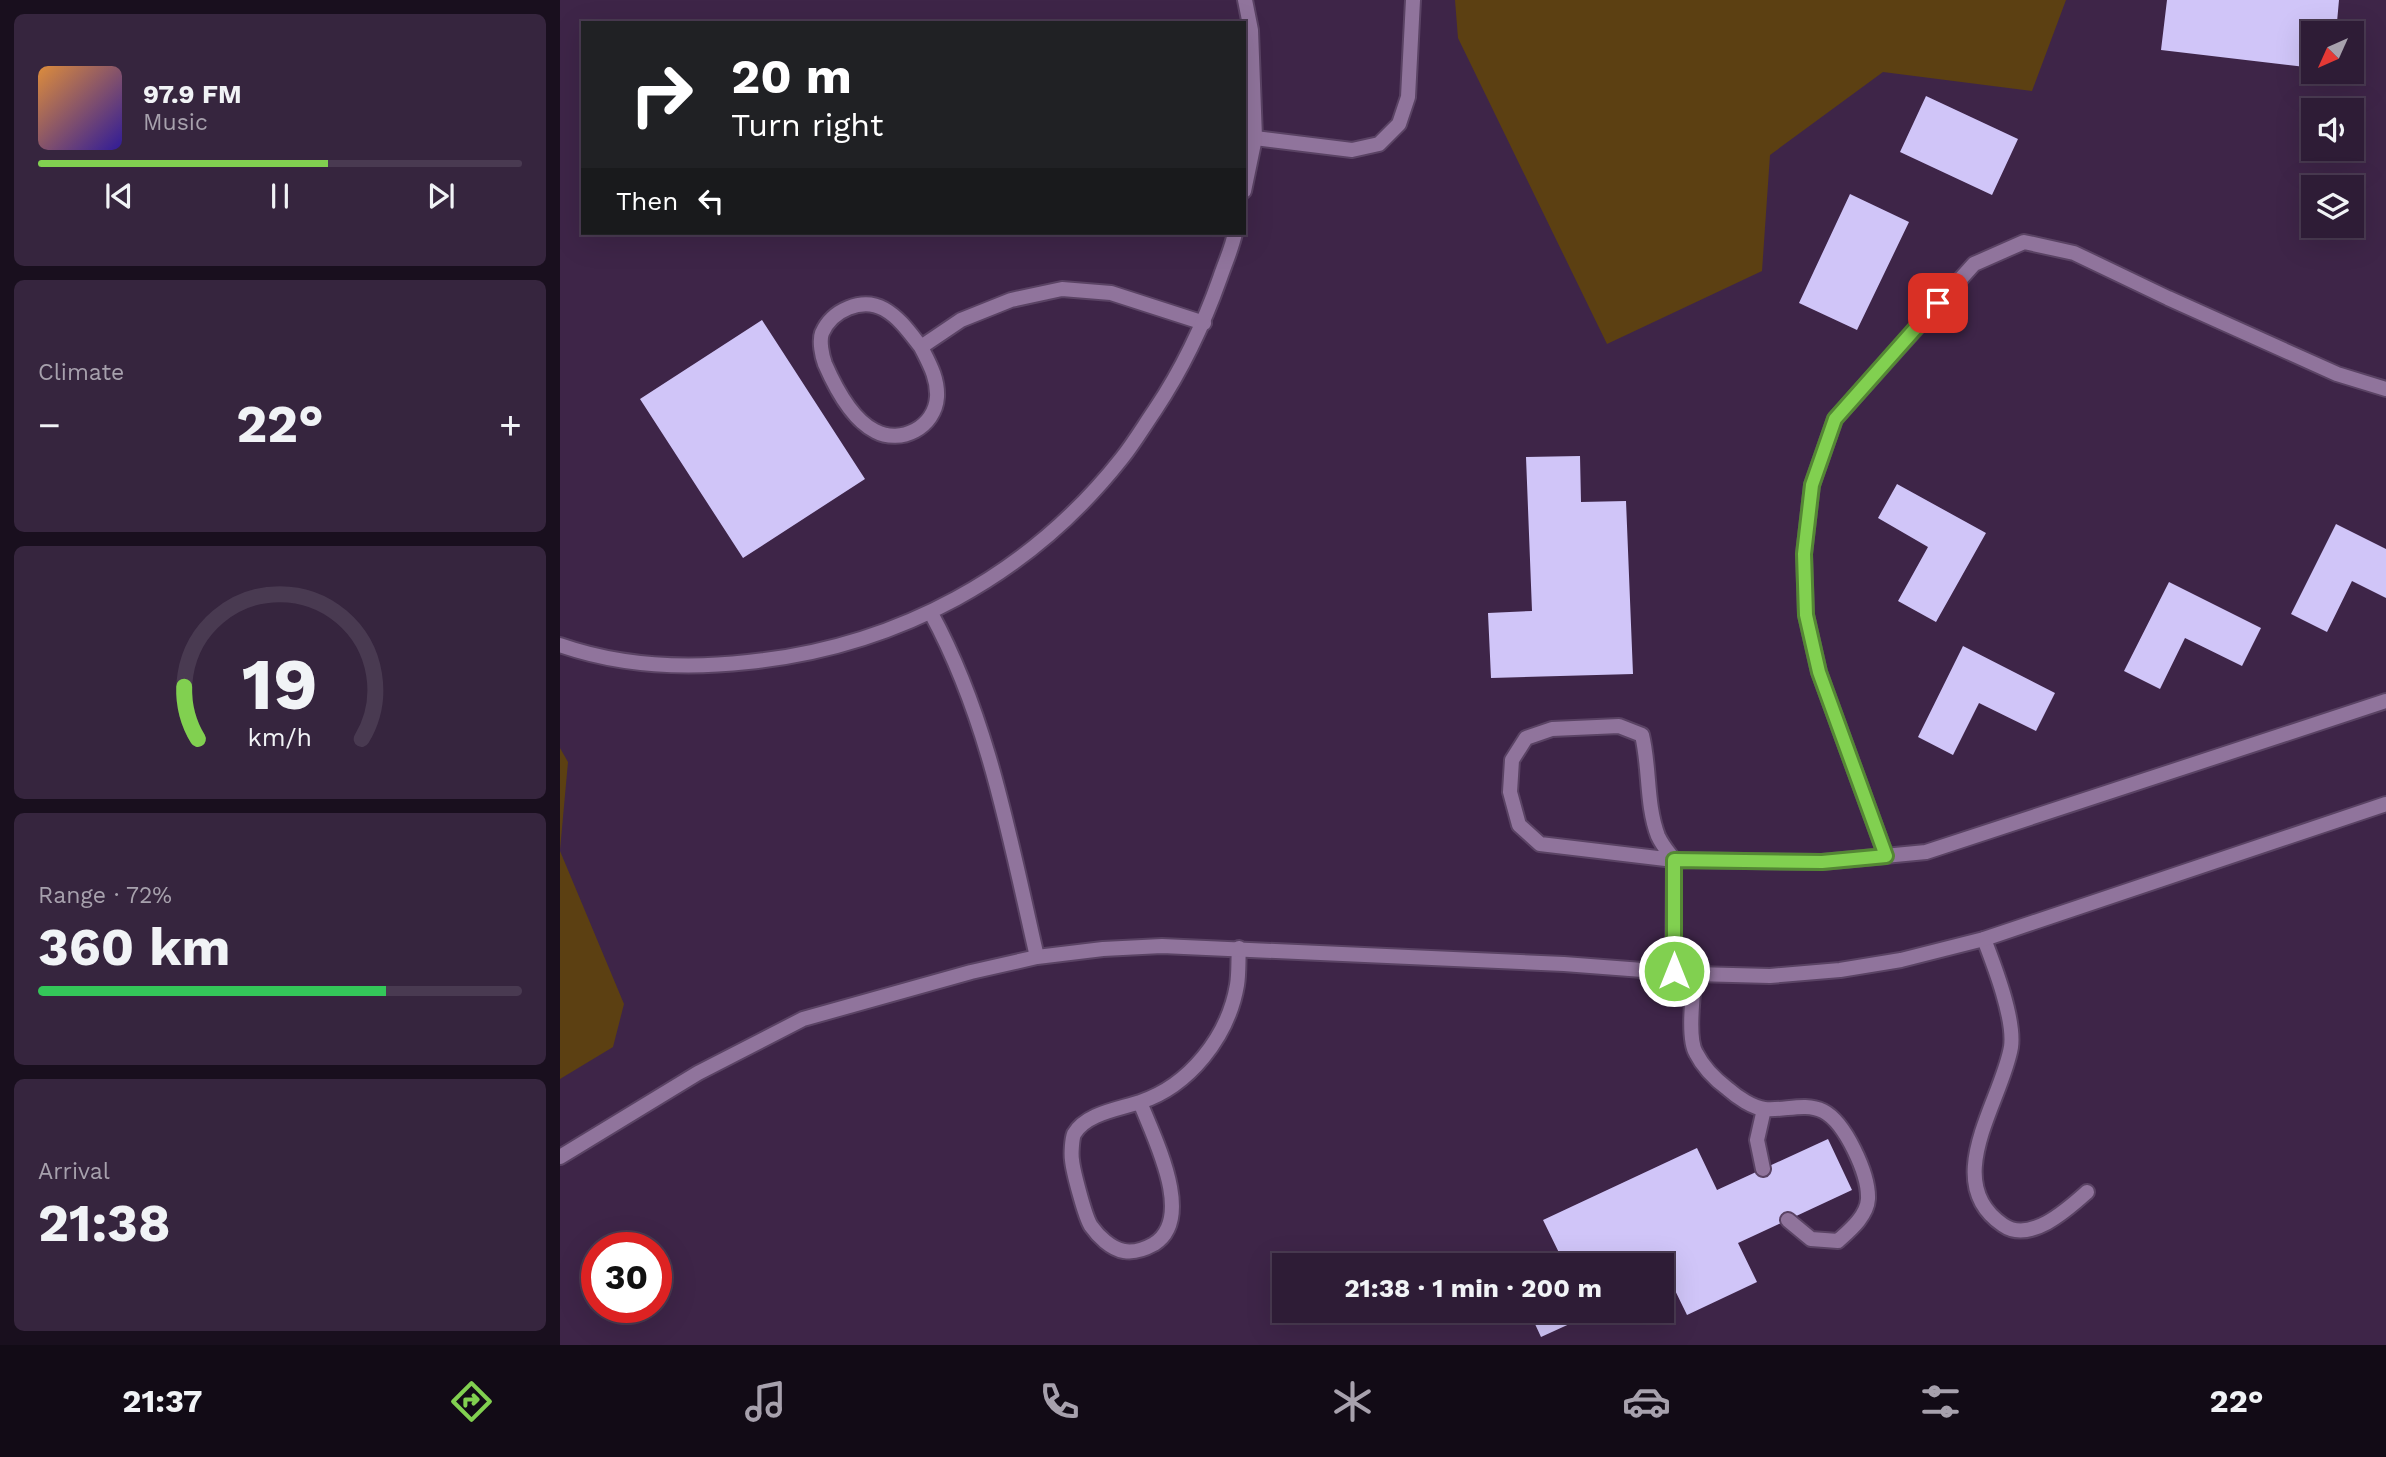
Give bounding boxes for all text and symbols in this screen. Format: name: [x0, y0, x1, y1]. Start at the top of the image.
north arrow: [2301, 21, 2364, 84]
map controls: [2301, 21, 2364, 238]
text: 20 m: [731, 47, 852, 105]
icon: right: [616, 49, 707, 140]
text: 97.9 FM: [143, 79, 242, 109]
button: sound: [2301, 98, 2364, 161]
text: Turn right: [731, 106, 883, 144]
text: Music: [143, 109, 208, 136]
button: layers: [2301, 175, 2364, 238]
icon: previous: [100, 177, 138, 215]
icon: pause: [261, 177, 299, 215]
icon: next: [422, 177, 460, 215]
icon: left: [692, 182, 730, 220]
text: Then: [616, 186, 678, 216]
pin: [1908, 273, 1968, 333]
icon: arrive: [1919, 284, 1957, 322]
text: Climate: [38, 359, 124, 386]
text: 22°: [236, 394, 324, 455]
text: −: [38, 403, 61, 447]
text: +: [499, 403, 522, 447]
text: 19: [242, 641, 318, 727]
text: km/h: [248, 722, 312, 751]
text: Range · 72%: [38, 882, 172, 909]
text: 360 km: [38, 917, 231, 978]
position arrow: [1637, 934, 1711, 1008]
text: Arrival: [38, 1158, 110, 1185]
text: 21:38: [38, 1193, 171, 1254]
speed limit sign: 30: [581, 1232, 672, 1323]
text: 21:38 · 1 min · 200 m: [1344, 1273, 1602, 1303]
icon: directions: [447, 1377, 496, 1426]
icon: music: [741, 1377, 790, 1426]
icon: phone: [1035, 1377, 1084, 1426]
icon: climate: [1328, 1377, 1377, 1426]
icon: car: [1622, 1377, 1671, 1426]
icon: filters: [1916, 1377, 1965, 1426]
text: 21:37: [122, 1382, 202, 1420]
text: 22°: [2210, 1382, 2264, 1420]

